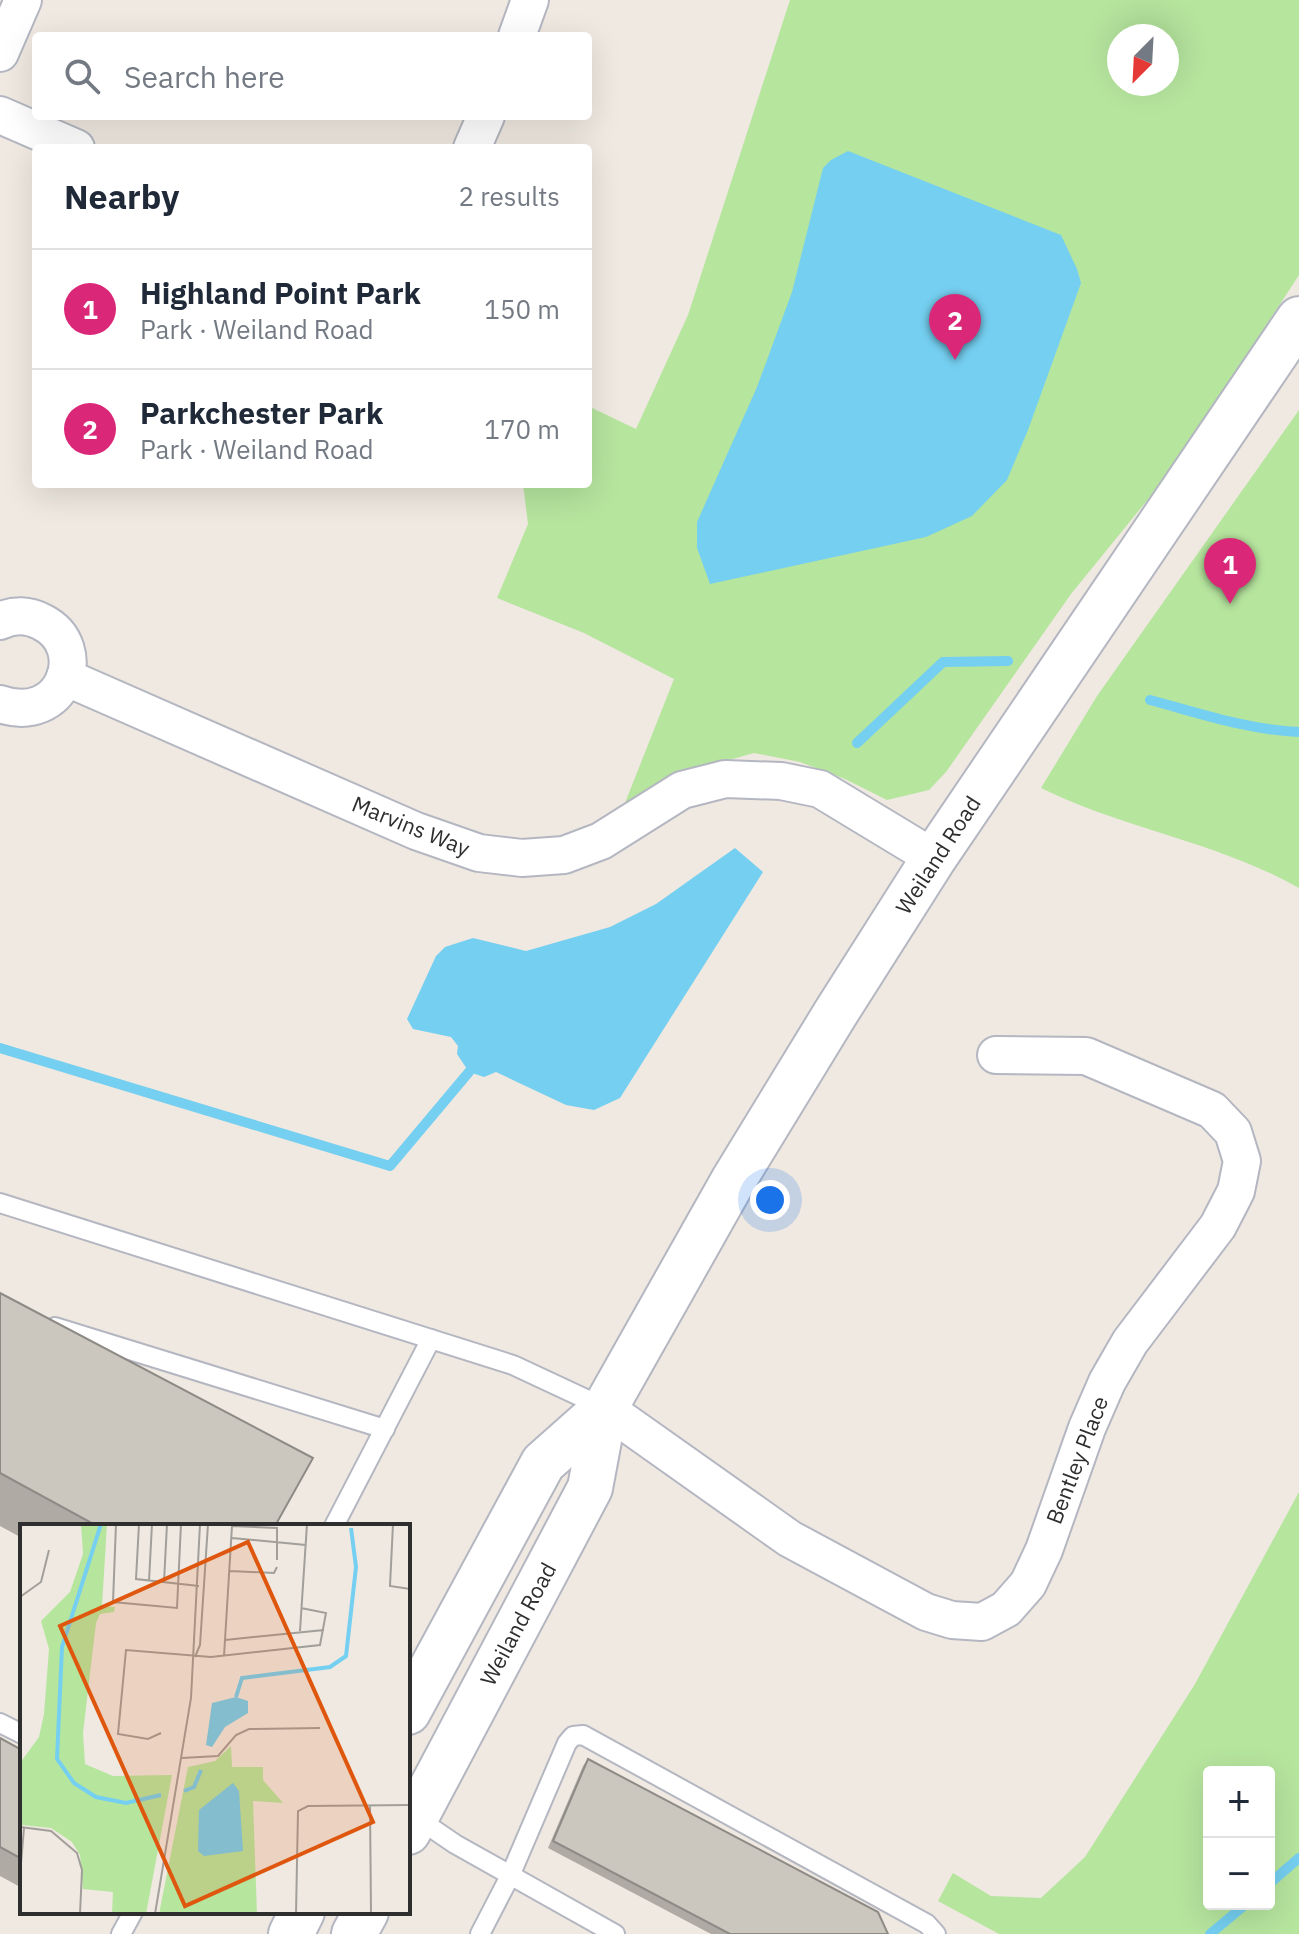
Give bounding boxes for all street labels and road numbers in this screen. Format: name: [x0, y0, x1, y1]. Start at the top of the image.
street label: Marvins Way: [348, 789, 474, 862]
street label: Weiland Road: [888, 790, 987, 919]
street label: Bentley Place: [1039, 1392, 1114, 1528]
street label: Weiland Road: [473, 1557, 562, 1690]

